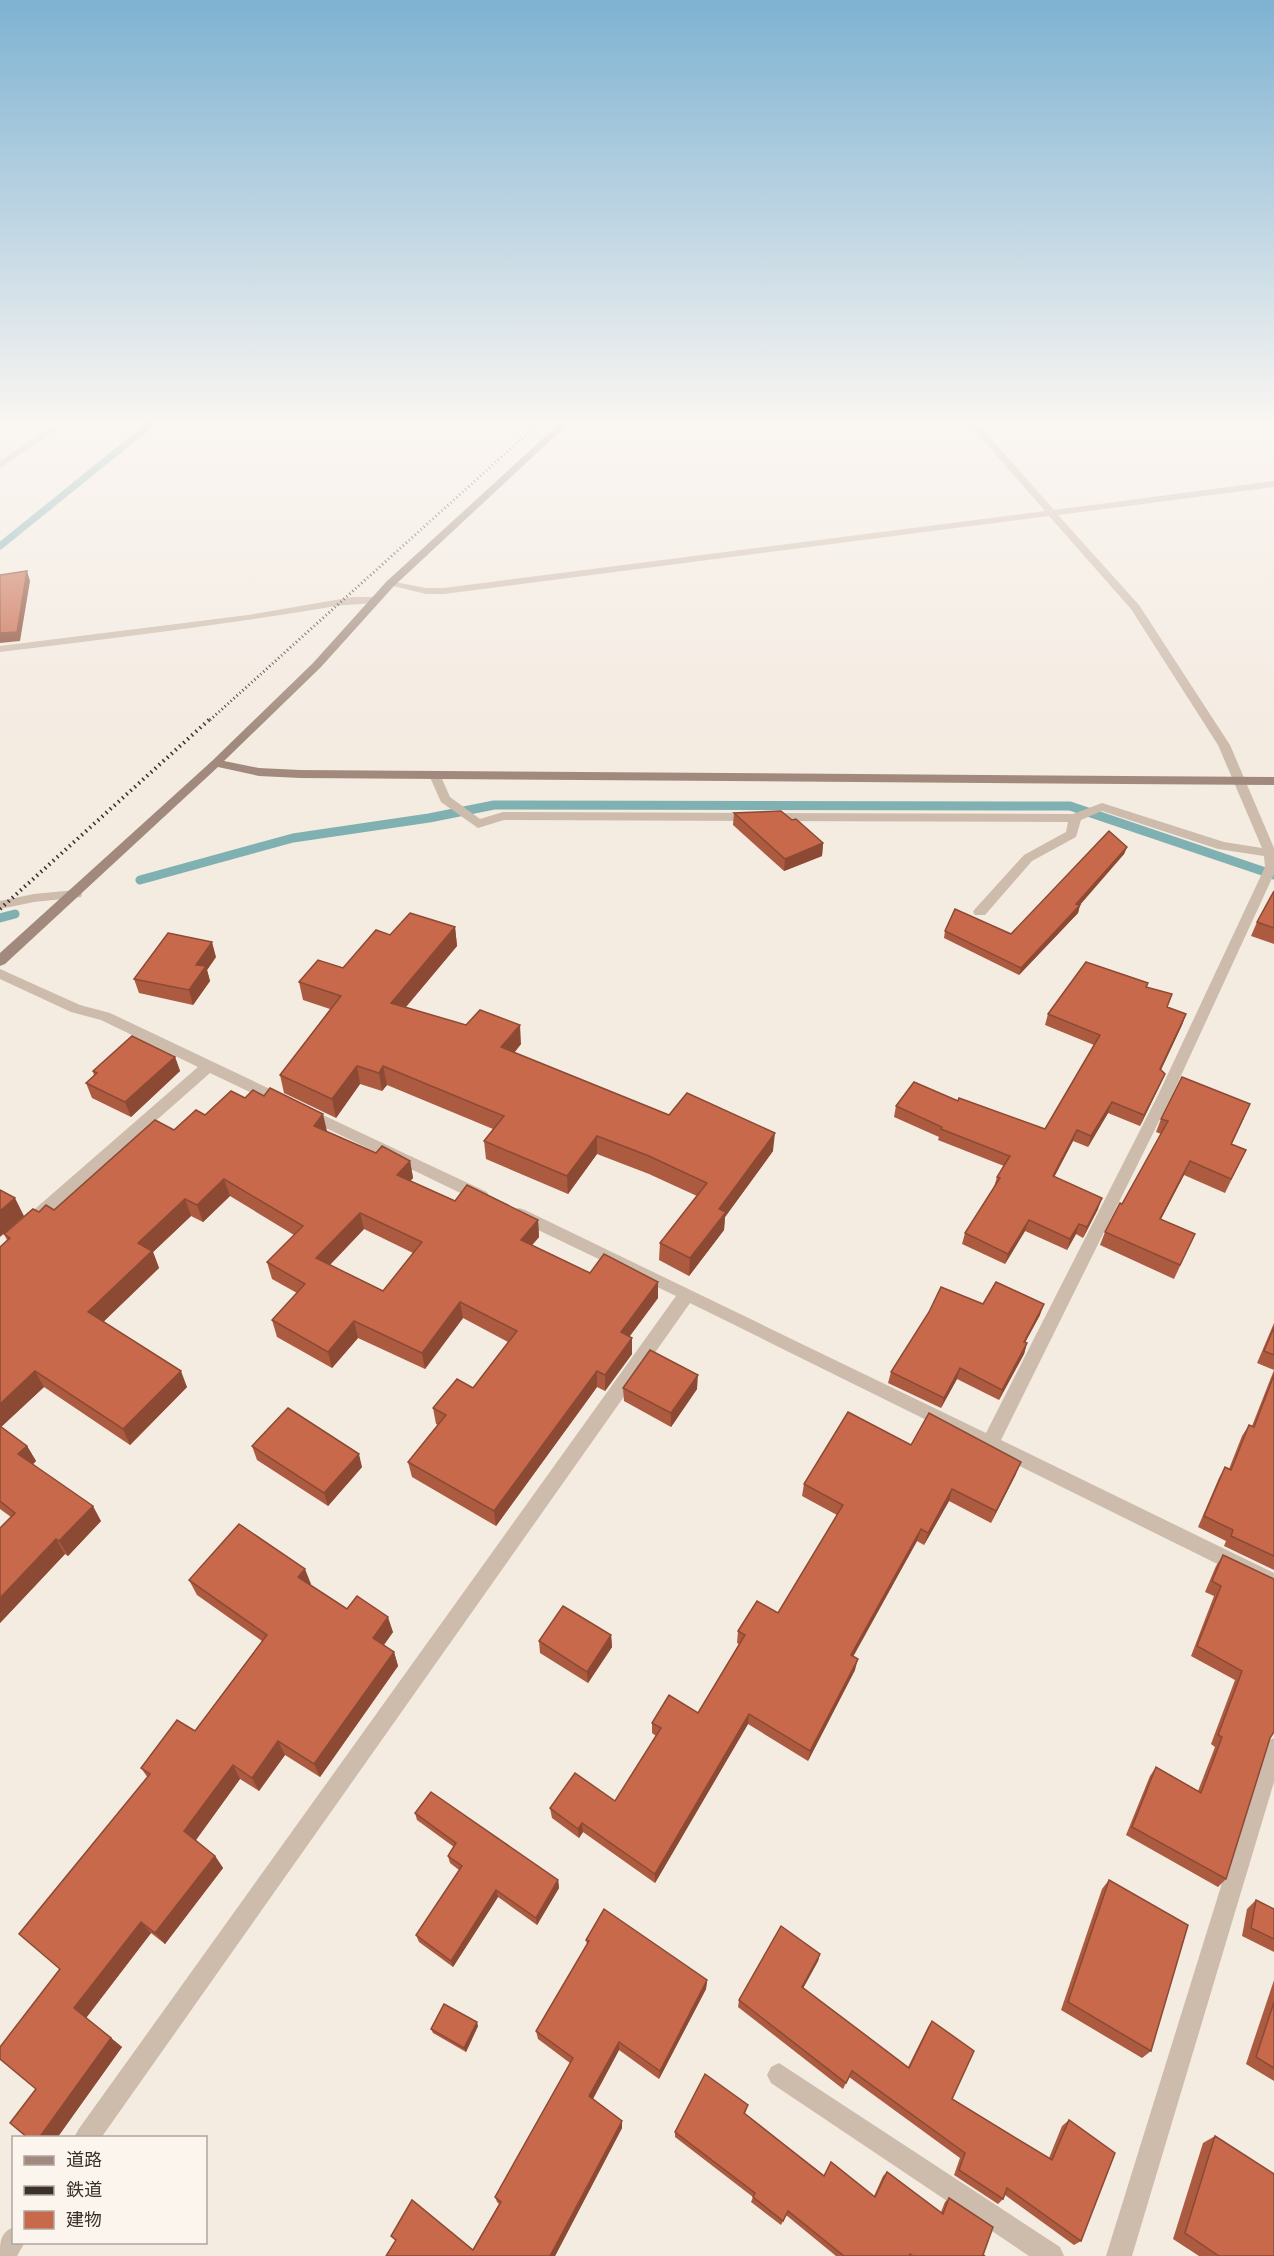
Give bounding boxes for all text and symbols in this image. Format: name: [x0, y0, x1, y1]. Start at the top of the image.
legend: [12, 2136, 207, 2244]
text: 道路: [66, 2149, 102, 2169]
text: 鉄道: [66, 2179, 102, 2199]
text: 建物: [66, 2209, 102, 2229]

